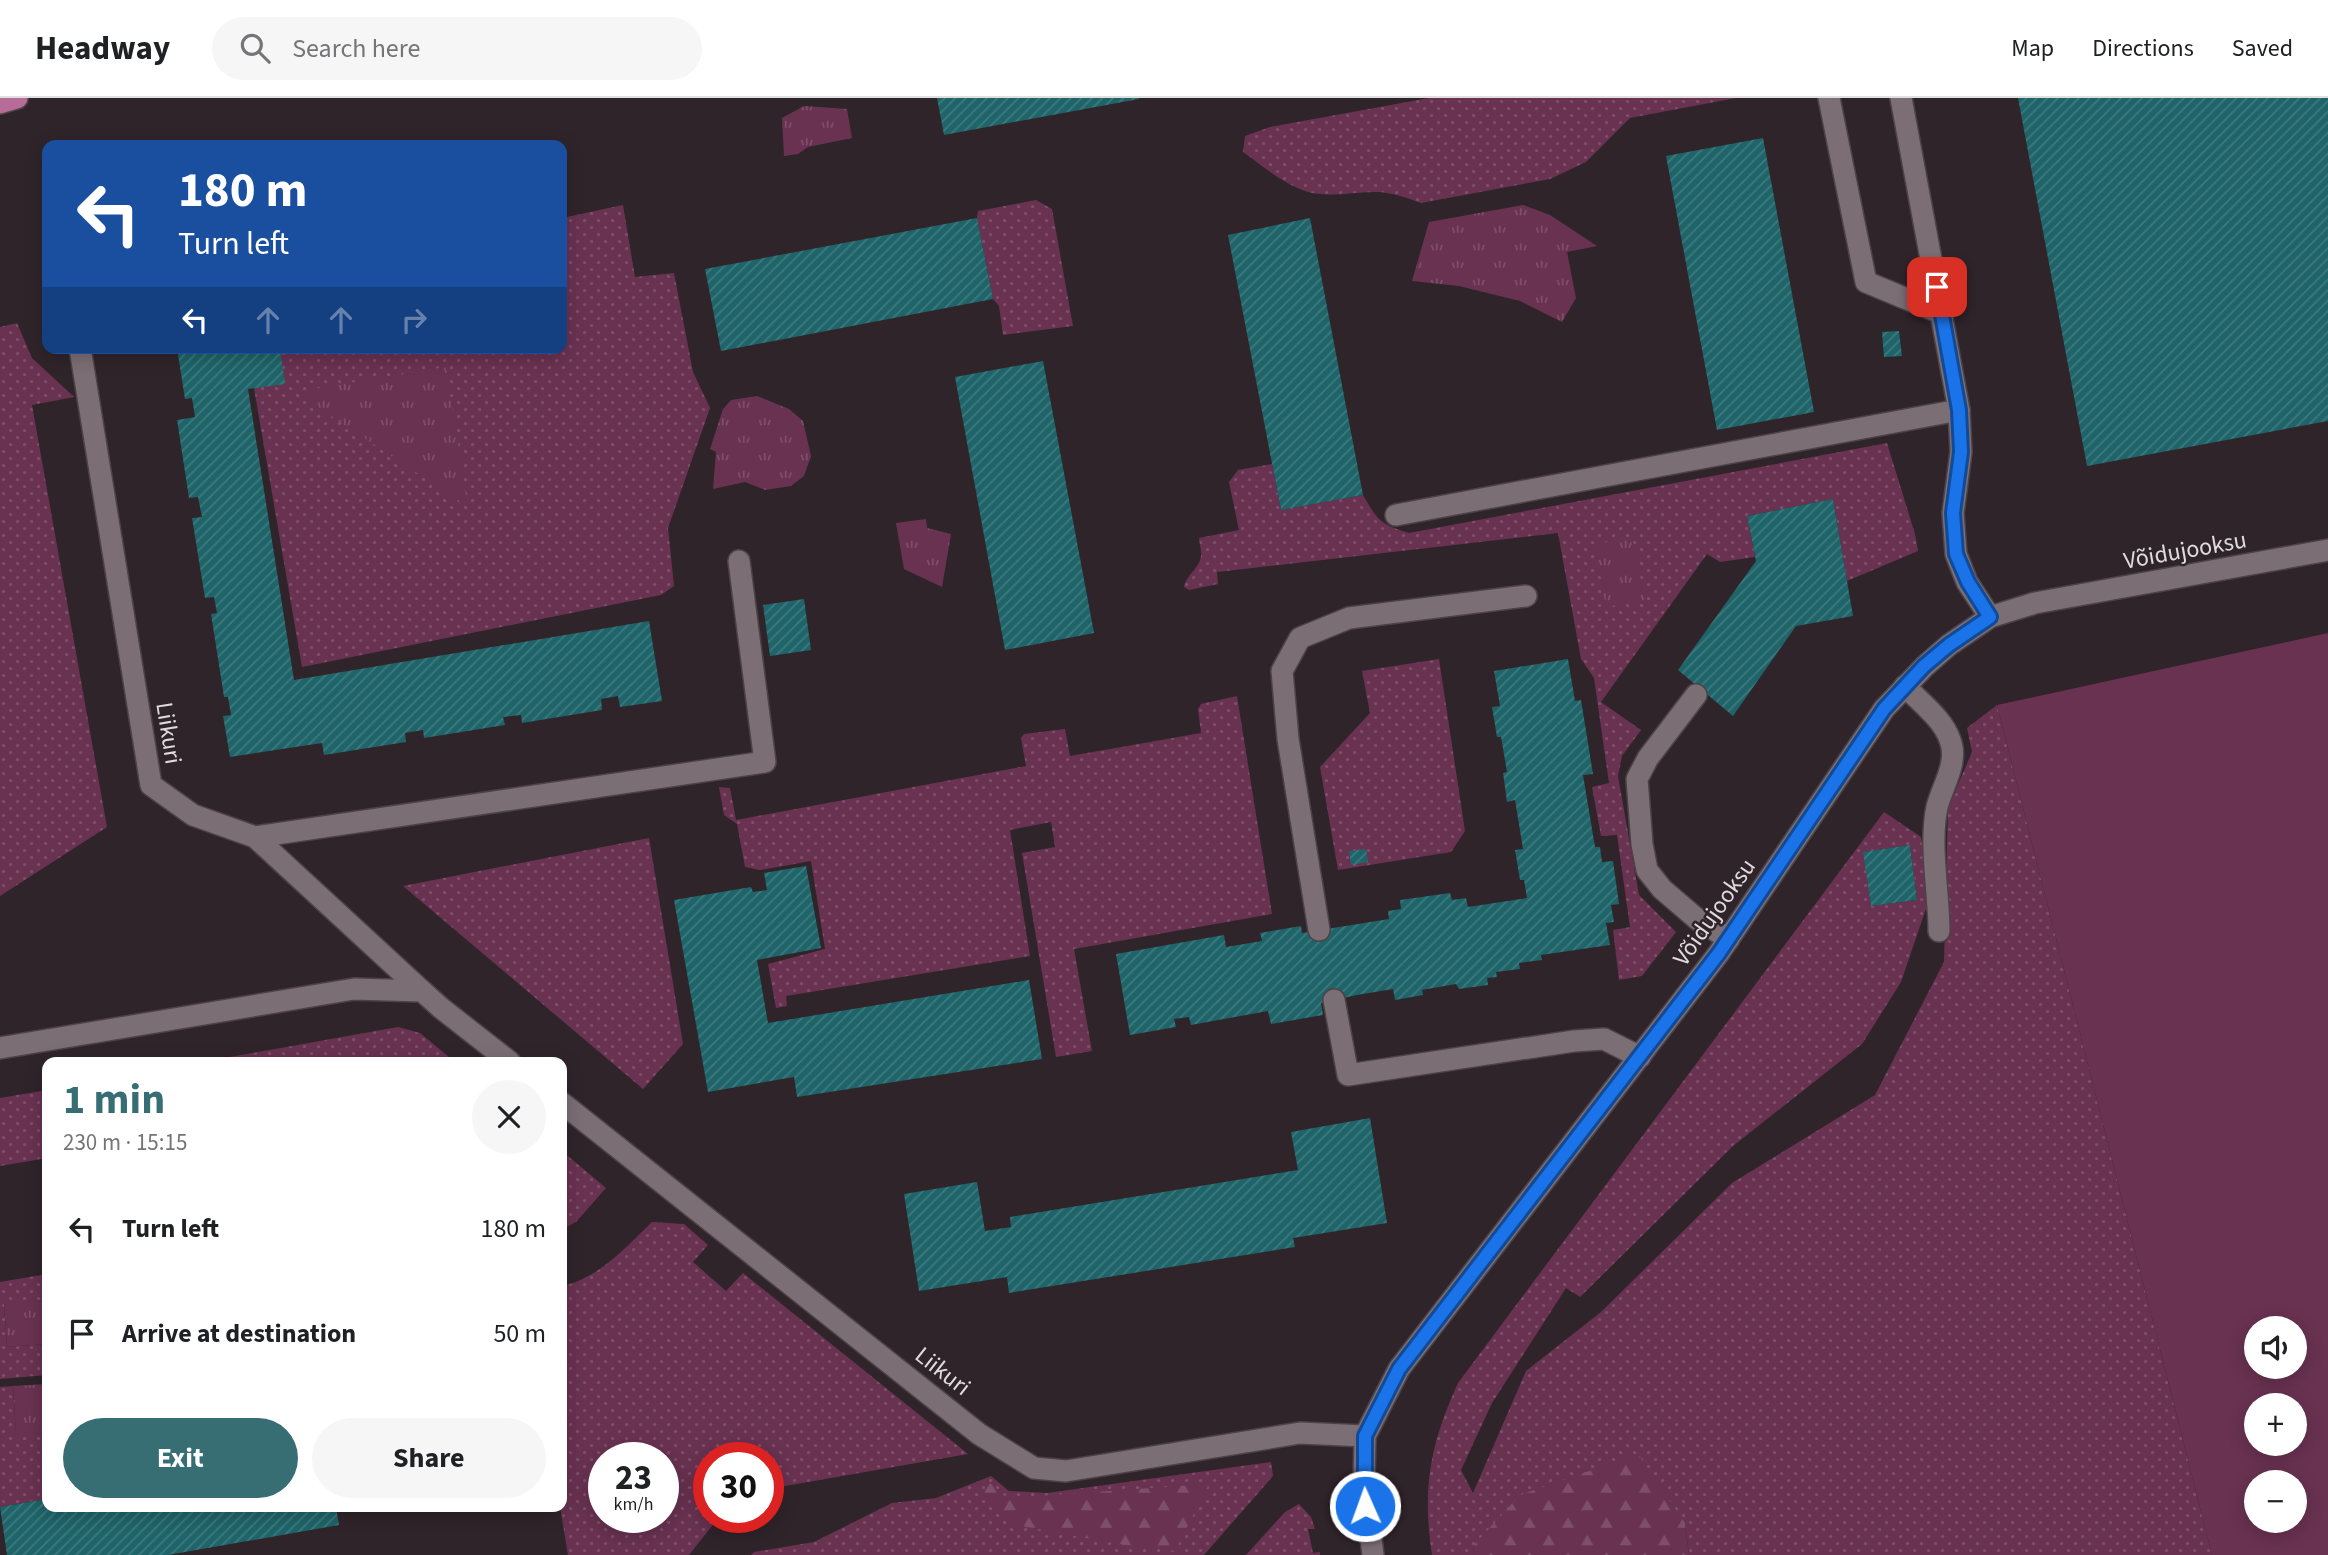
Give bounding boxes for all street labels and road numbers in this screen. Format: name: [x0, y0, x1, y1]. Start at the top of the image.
street label: Võidujooksu: [2121, 522, 2249, 579]
street label: Liikuri: [146, 700, 191, 767]
street label: Võidujooksu: [1664, 851, 1764, 973]
street label: Liikuri: [907, 1338, 978, 1404]

